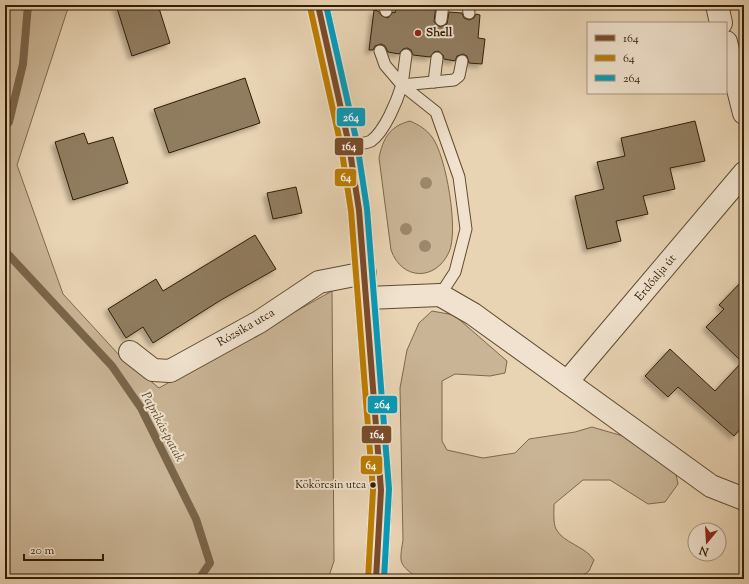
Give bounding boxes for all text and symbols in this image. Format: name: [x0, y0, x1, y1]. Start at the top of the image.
legend: [587, 22, 727, 94]
place label: Shell: [426, 24, 453, 42]
marker: Shell: [413, 28, 423, 38]
text: 164: [623, 30, 639, 48]
text: 64: [623, 50, 635, 68]
text: 264: [623, 70, 640, 88]
line badge: 264: [336, 107, 366, 127]
text: 264: [343, 110, 359, 126]
line badge: 164: [334, 137, 364, 156]
text: 164: [341, 139, 357, 155]
line badge: 64: [334, 168, 357, 187]
text: 64: [341, 170, 352, 186]
street label: Erdőalja út: [631, 251, 681, 305]
street label: Rózsika utca: [214, 304, 279, 352]
water label: Paprikás-patak: [136, 389, 188, 465]
line badge: 264: [367, 395, 398, 414]
text: 264: [374, 397, 390, 413]
line badge: 164: [361, 425, 392, 444]
text: 164: [369, 427, 385, 443]
line badge: 64: [360, 455, 383, 475]
text: 64: [366, 458, 377, 474]
place label: Kökörcsin utca: [295, 477, 366, 493]
marker: Kökörcsin utca: [368, 480, 378, 490]
north arrow: [687, 522, 727, 562]
scale bar: [24, 536, 103, 562]
text: 20 m: [30, 542, 55, 560]
text: N: [697, 542, 712, 560]

